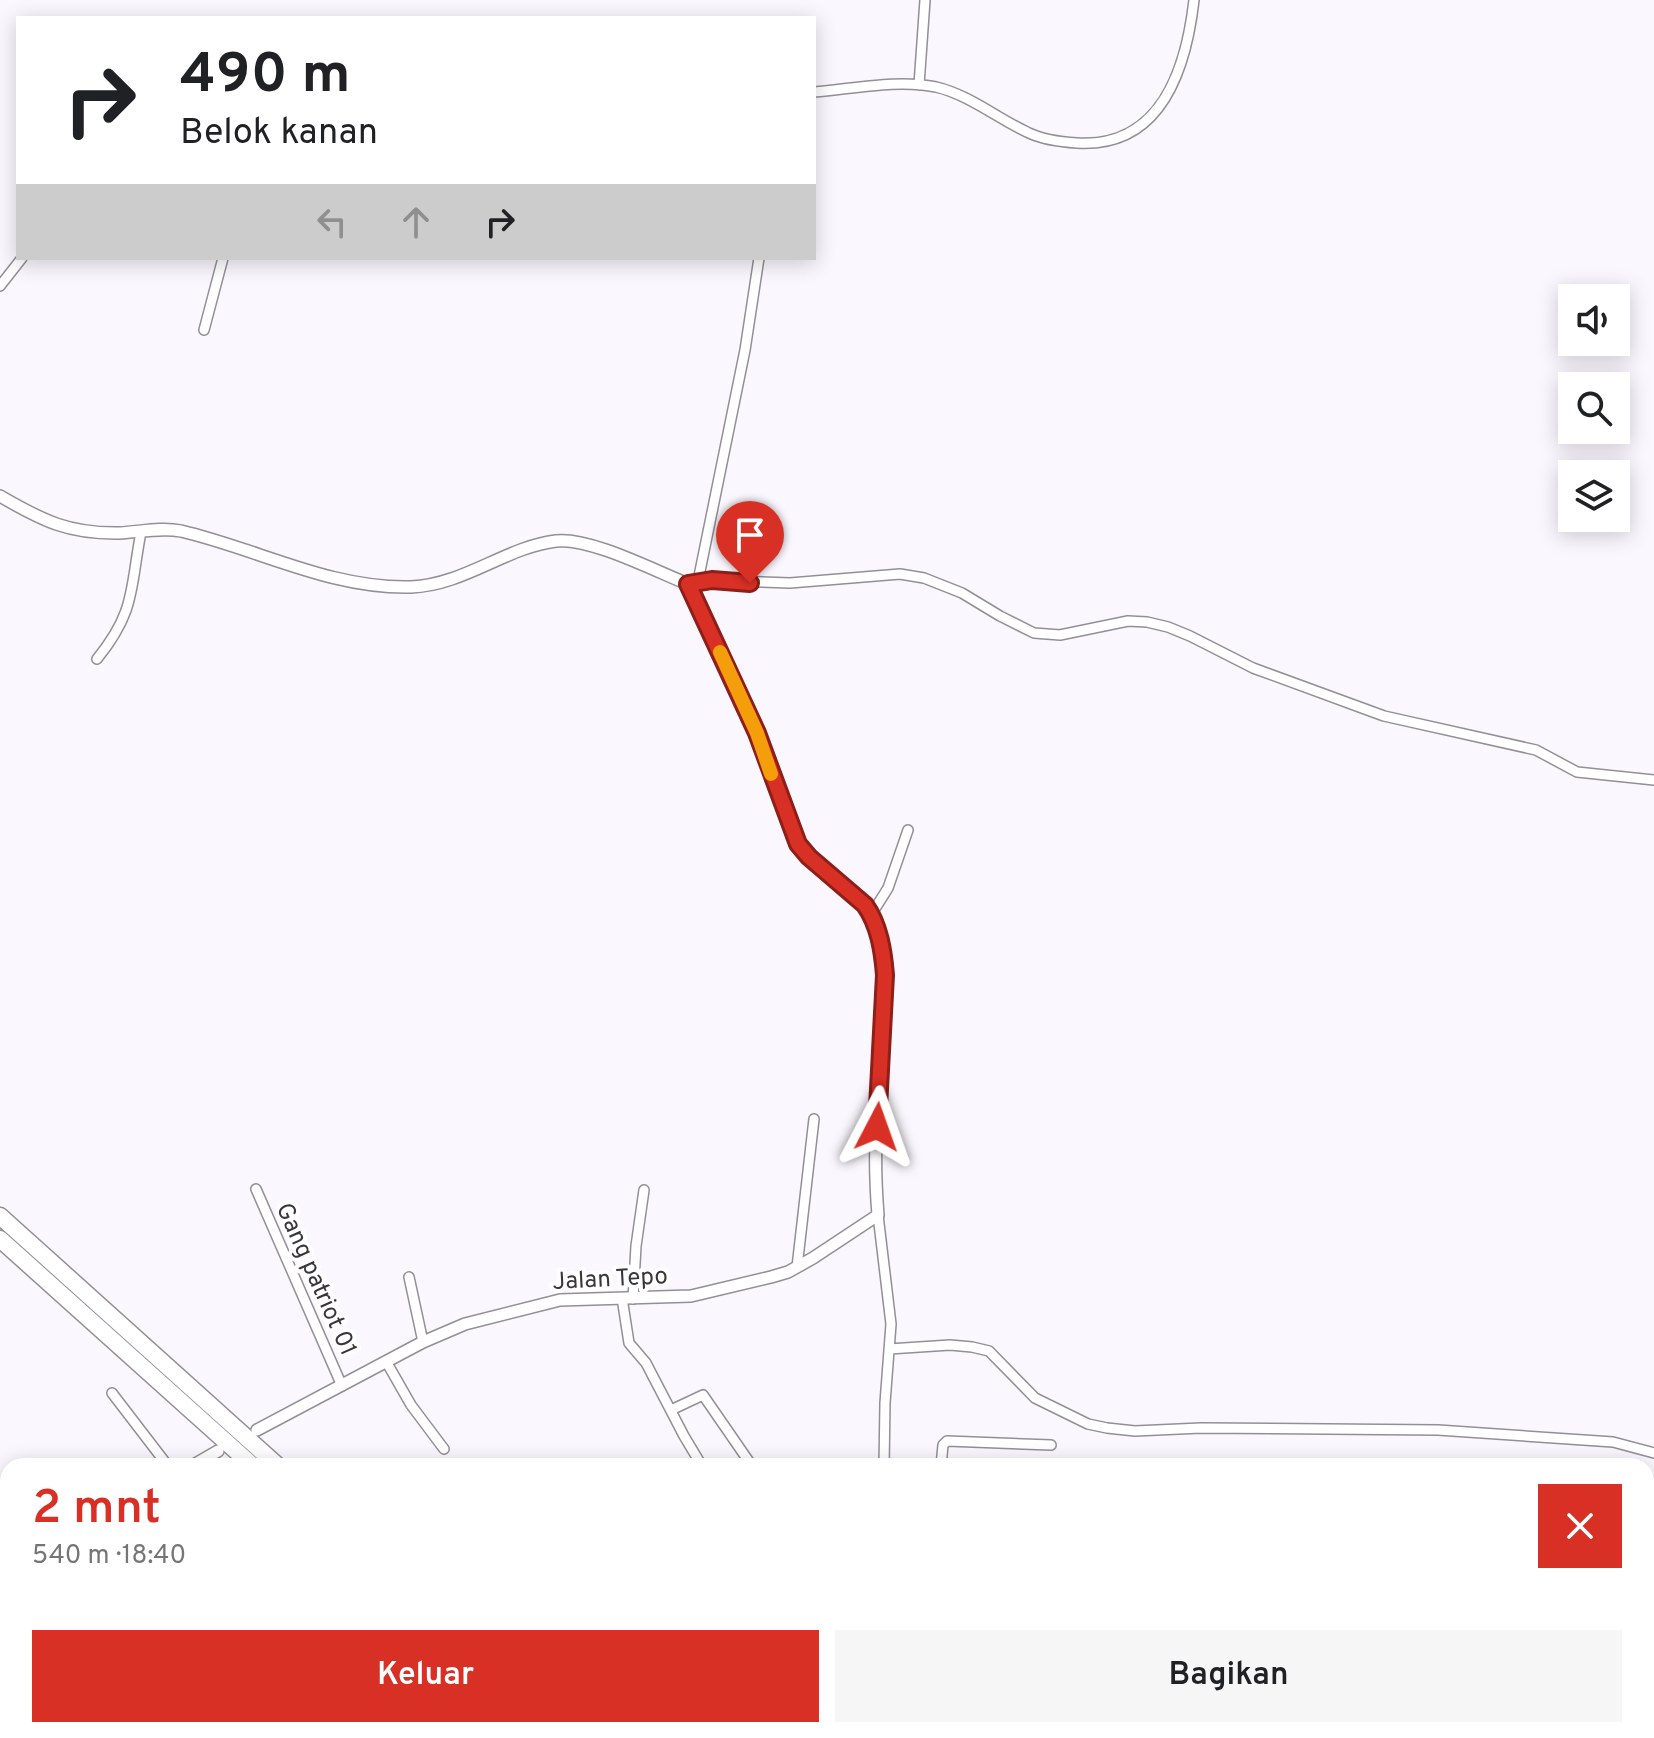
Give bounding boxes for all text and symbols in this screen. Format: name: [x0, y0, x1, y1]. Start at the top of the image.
text: 490 m: [180, 42, 351, 112]
icon: right: [48, 48, 152, 152]
text: Belok kanan: [180, 111, 378, 157]
icon: left: [310, 200, 354, 244]
icon: ahead: [394, 200, 438, 244]
icon: right: [478, 200, 522, 244]
map controls: [1558, 284, 1630, 532]
button: sound: [1558, 284, 1630, 356]
button: search: [1558, 372, 1630, 444]
button: layers: [1558, 460, 1630, 532]
pin: [716, 501, 784, 583]
icon: arrive: [728, 513, 772, 557]
position arrow: [835, 1085, 919, 1169]
street label: Gang patriot 01: [268, 1199, 362, 1361]
street label: Jalan Tepo: [552, 1262, 669, 1298]
text: 2 mnt: [32, 1480, 161, 1540]
button: close: [1538, 1484, 1622, 1568]
text: 540 m · 18:40: [32, 1540, 186, 1573]
button: Keluar: [32, 1630, 819, 1722]
button: Bagikan: [835, 1630, 1622, 1722]

